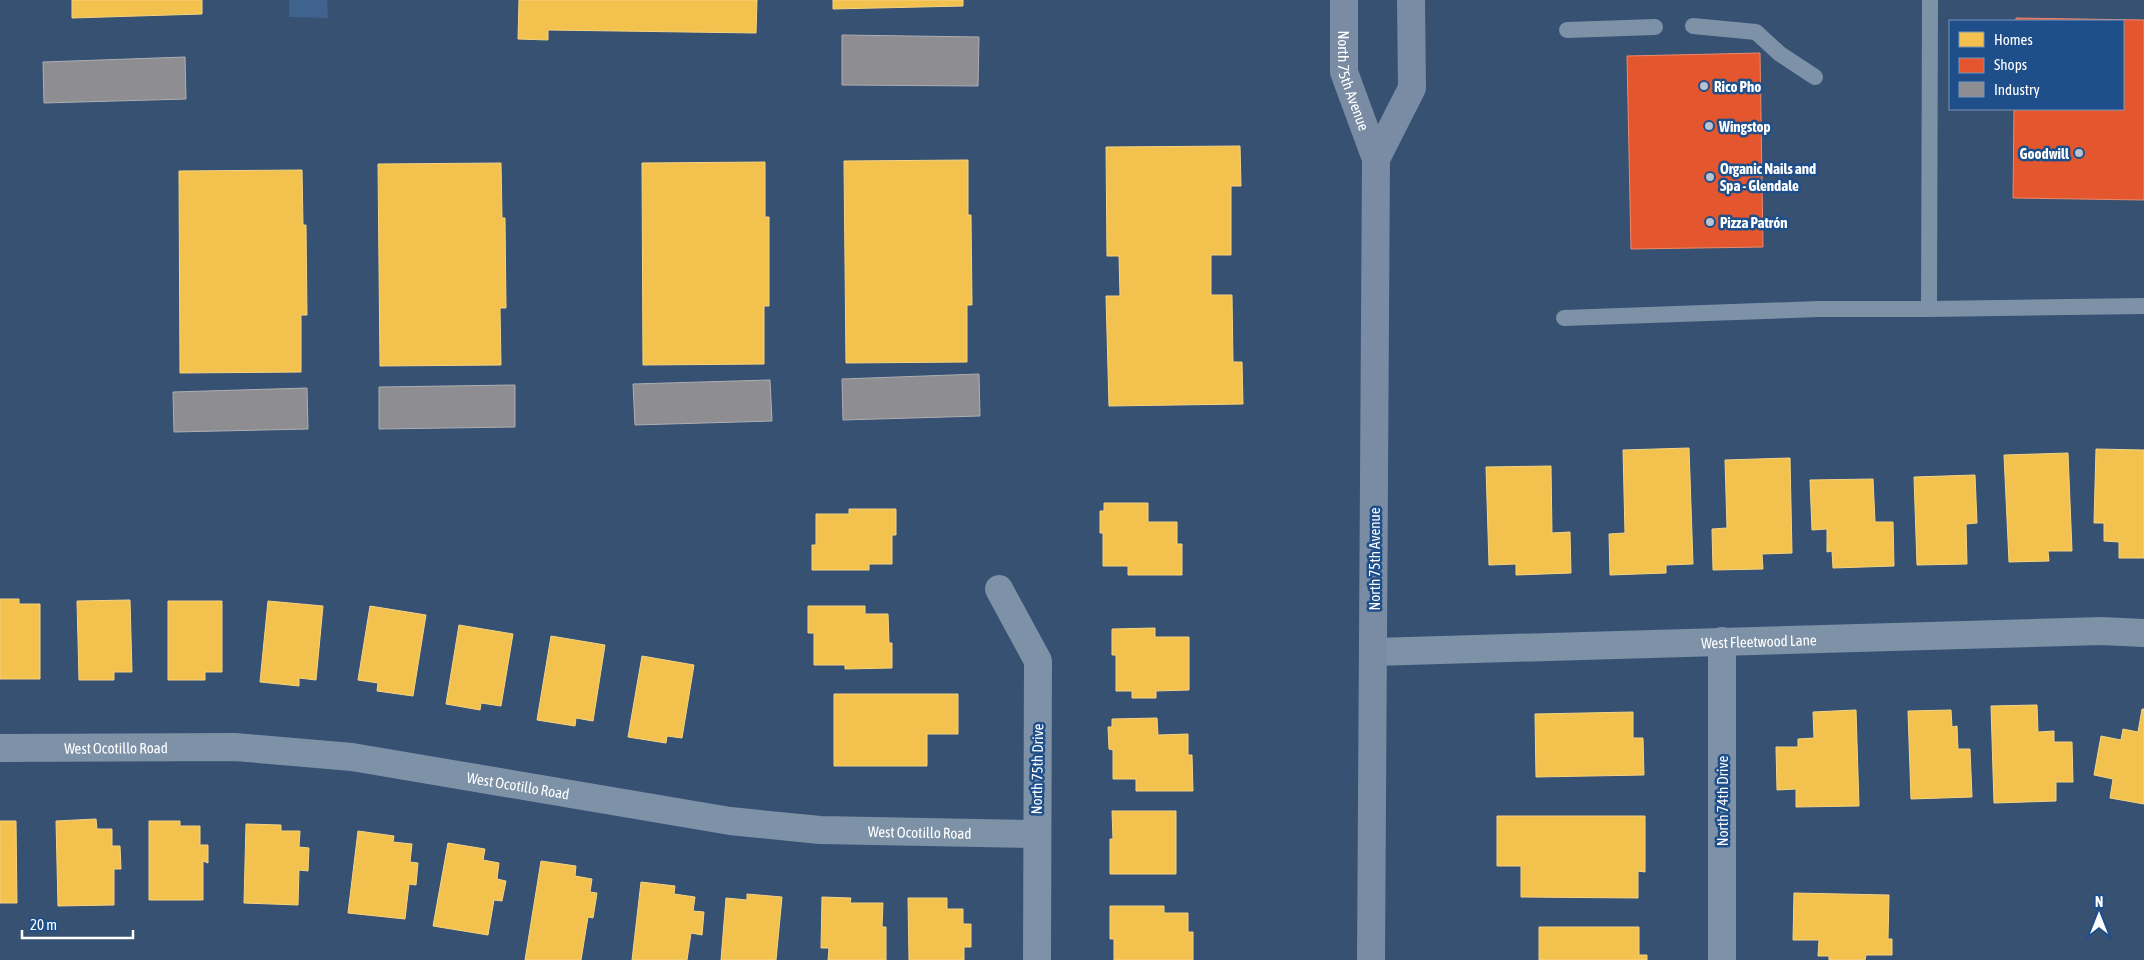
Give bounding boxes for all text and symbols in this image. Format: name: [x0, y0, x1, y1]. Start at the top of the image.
legend: [1949, 20, 2124, 110]
street label: North 75th Avenue: [1336, 30, 1373, 133]
text: Homes: [1994, 31, 2033, 48]
text: Shops: [1994, 56, 2027, 73]
place label: Rico Pho: [1714, 78, 1761, 95]
marker: Rico Pho: [1698, 80, 1710, 92]
text: Industry: [1994, 81, 2040, 98]
place label: Wingstop: [1718, 118, 1771, 135]
marker: Wingstop: [1703, 120, 1715, 132]
place label: Goodwill: [2019, 145, 2070, 162]
marker: Goodwill: [2073, 147, 2085, 159]
place label: Organic Nails and Spa - Glendale: [1720, 160, 1816, 194]
marker: Organic Nails and Spa - Glendale: [1704, 171, 1716, 183]
place label: Pizza Patrón: [1720, 214, 1788, 231]
marker: Pizza Patrón: [1704, 216, 1716, 228]
street label: North 75th Avenue: [1366, 507, 1383, 611]
street label: West Fleetwood Lane: [1701, 631, 1817, 651]
street label: North 75th Drive: [1028, 723, 1046, 814]
street label: West Ocotillo Road: [64, 739, 168, 756]
street label: North 74th Drive: [1714, 755, 1731, 846]
street label: West Ocotillo Road: [466, 768, 571, 802]
street label: West Ocotillo Road: [868, 822, 972, 841]
north arrow: [2074, 890, 2124, 940]
text: N: [2095, 894, 2103, 910]
scale bar: [22, 908, 134, 940]
text: 20 m: [30, 916, 57, 933]

